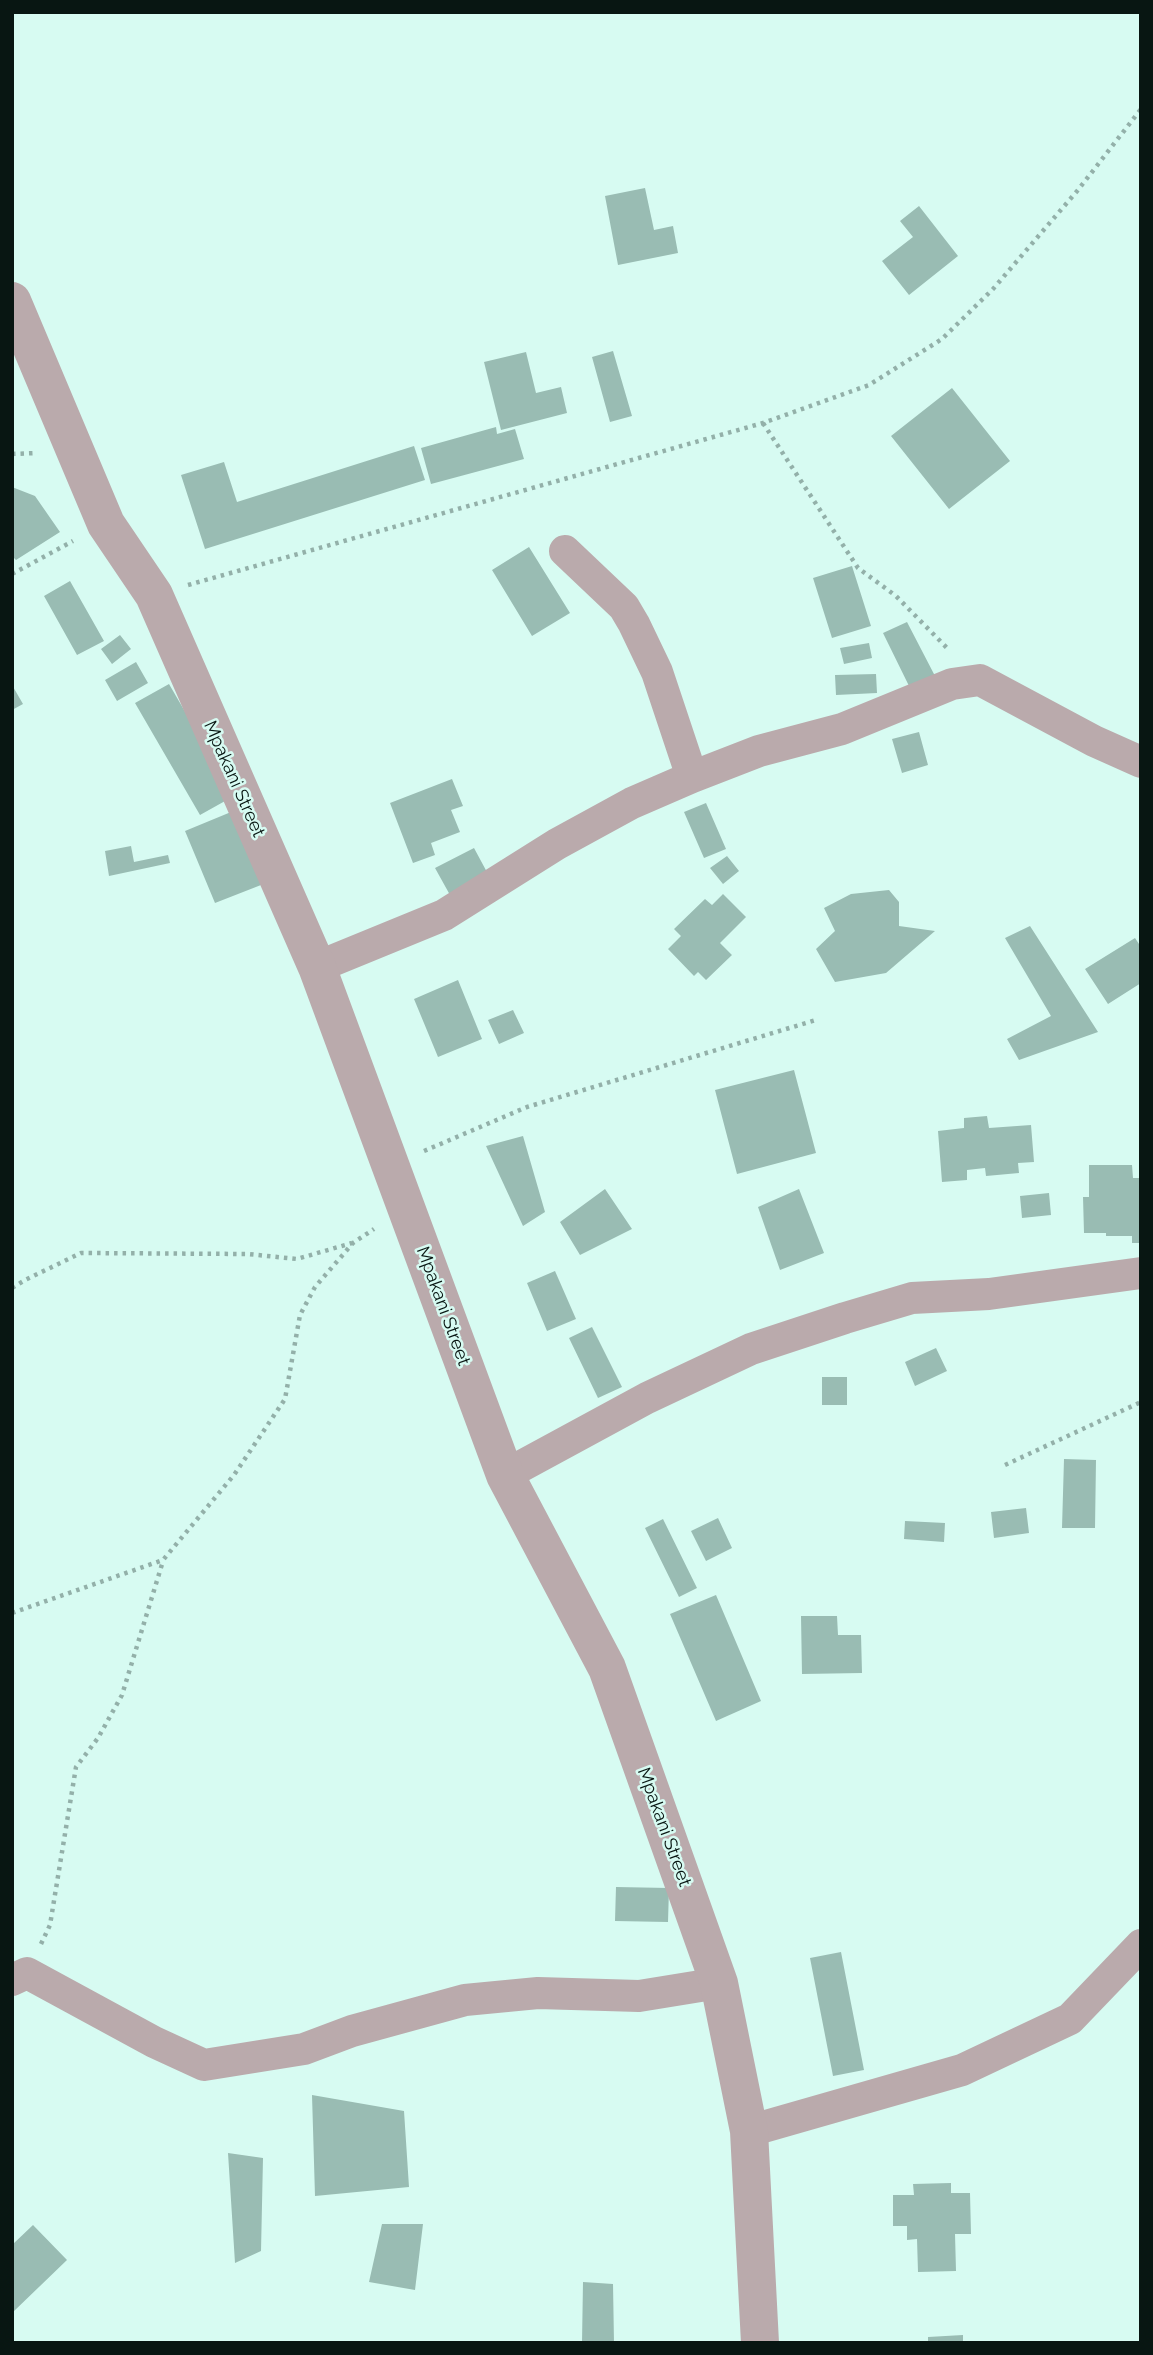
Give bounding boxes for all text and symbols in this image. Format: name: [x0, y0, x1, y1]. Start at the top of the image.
street label: Mpakani Street: [199, 718, 269, 840]
street label: Mpakani Street: [411, 1244, 475, 1368]
street label: Mpakani Street: [632, 1765, 696, 1889]

